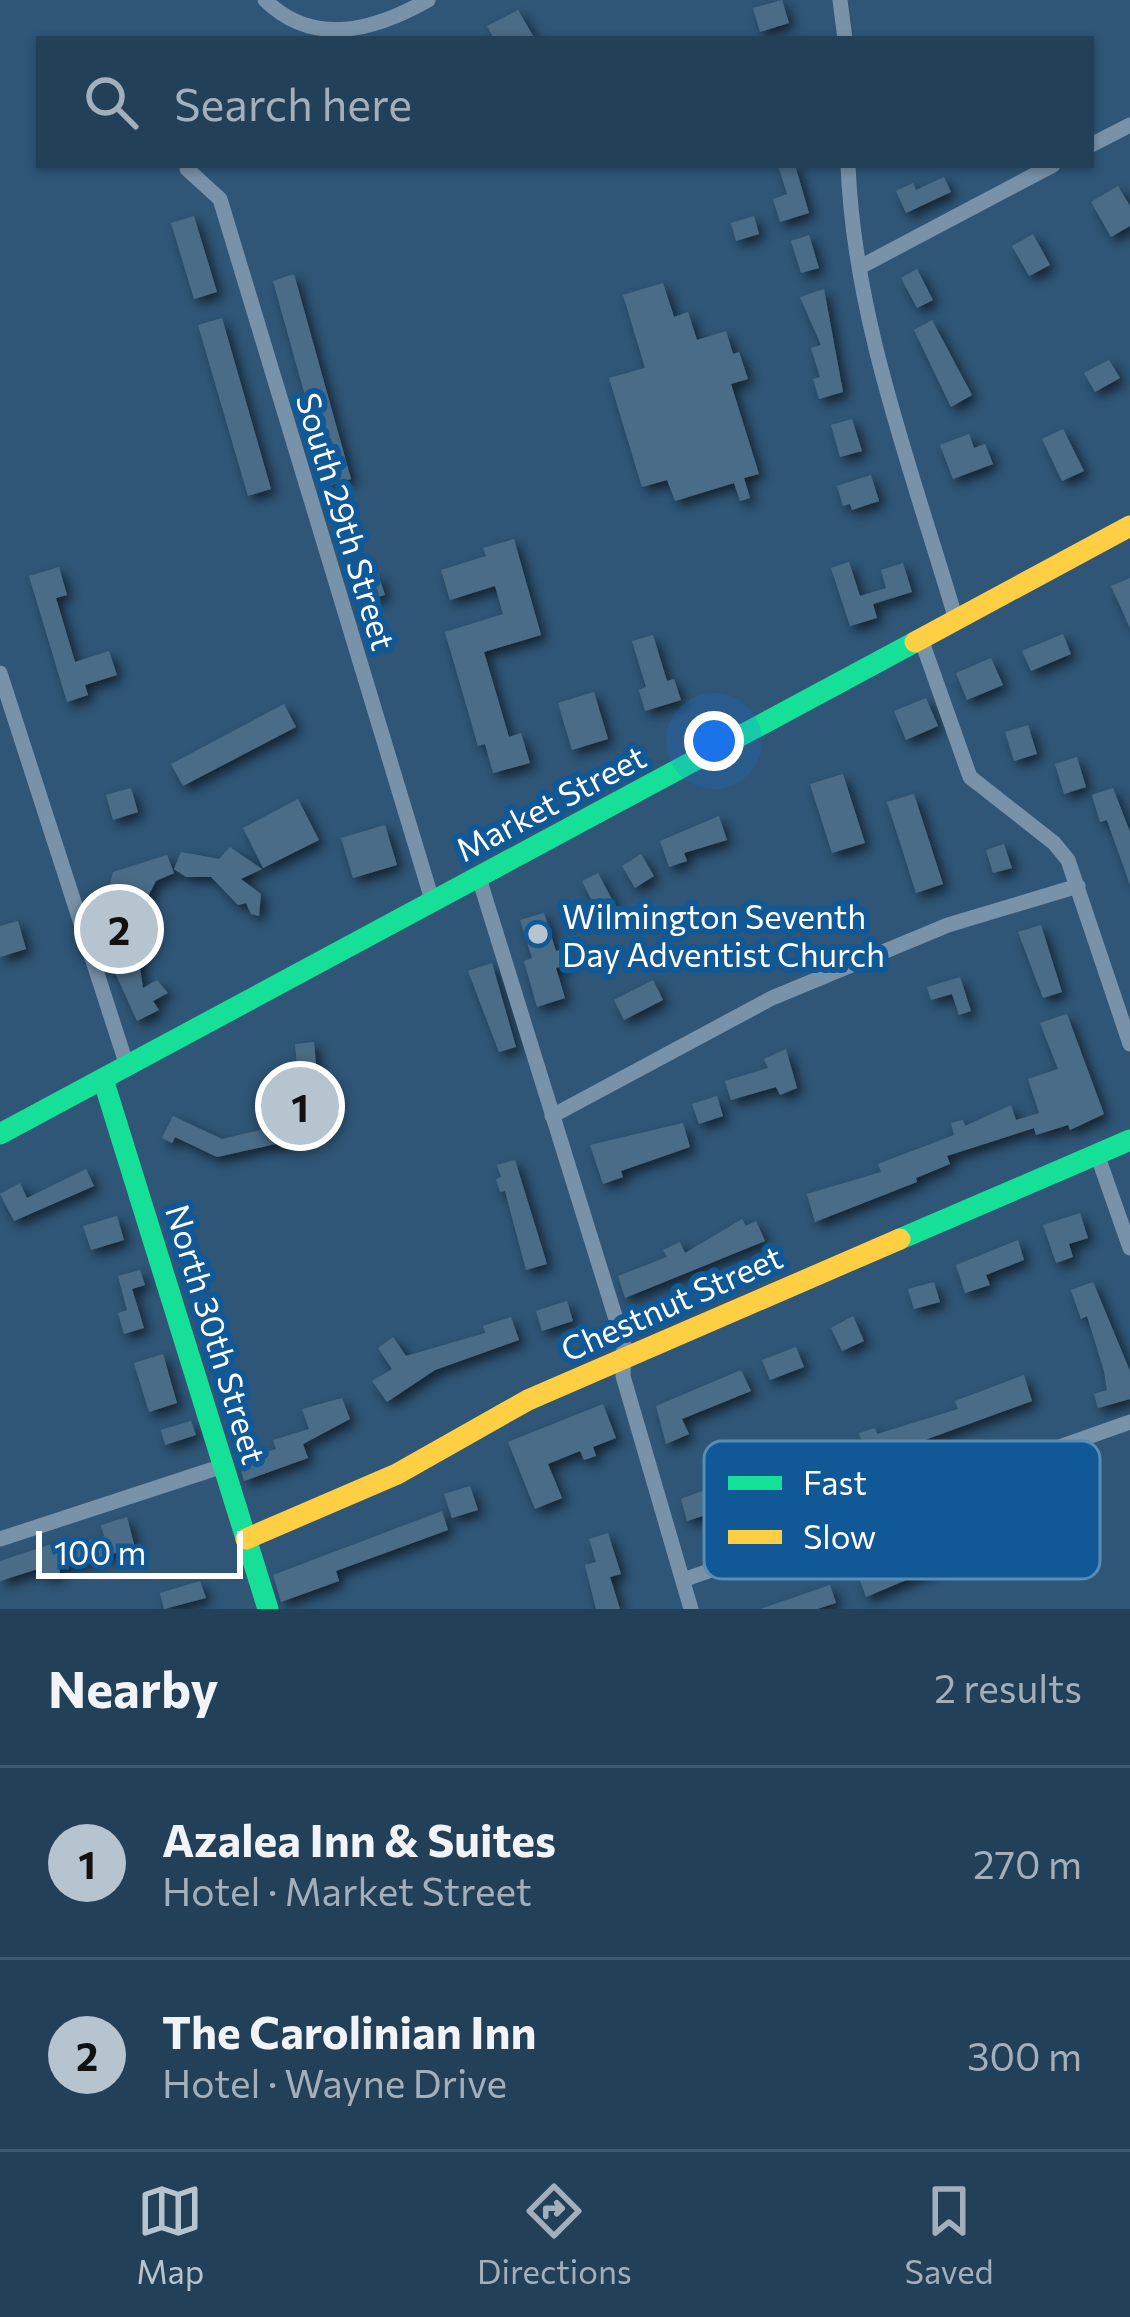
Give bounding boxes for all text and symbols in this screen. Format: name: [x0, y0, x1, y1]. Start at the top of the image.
search box: [36, 36, 1094, 168]
icon: search: [78, 69, 144, 135]
text: Search here: [174, 75, 412, 130]
street label: South 29th Street: [288, 388, 406, 654]
your location: [684, 711, 744, 771]
street label: Market Street: [448, 735, 652, 869]
pin: 2: [80, 884, 158, 974]
place label: Wilmington Seventh Day Adventist Church: [562, 895, 885, 974]
marker: Wilmington Seventh Day Adventist Church: [525, 921, 551, 947]
pin: 1: [261, 1061, 339, 1151]
street label: North 30th Street: [158, 1199, 276, 1469]
street label: Chestnut Street: [554, 1235, 788, 1369]
legend: [704, 1441, 1100, 1579]
text: Fast: [803, 1461, 867, 1502]
text: Slow: [803, 1515, 876, 1556]
scale bar: [36, 1525, 243, 1578]
text: 100 m: [54, 1531, 146, 1572]
text: Nearby: [48, 1656, 218, 1719]
text: 2 results: [934, 1663, 1082, 1711]
text: Azalea Inn & Suites: [162, 1811, 556, 1866]
text: 1: [78, 1839, 96, 1887]
text: 270 m: [973, 1839, 1082, 1887]
text: Hotel · Market Street: [162, 1866, 532, 1914]
text: The Carolinian Inn: [162, 2003, 537, 2058]
text: 2: [76, 2031, 98, 2079]
text: 300 m: [967, 2031, 1082, 2079]
text: Hotel · Wayne Drive: [162, 2058, 507, 2106]
tab: Map: [136, 2178, 204, 2291]
tab: Directions: [477, 2178, 632, 2291]
tab: Saved: [905, 2178, 994, 2291]

